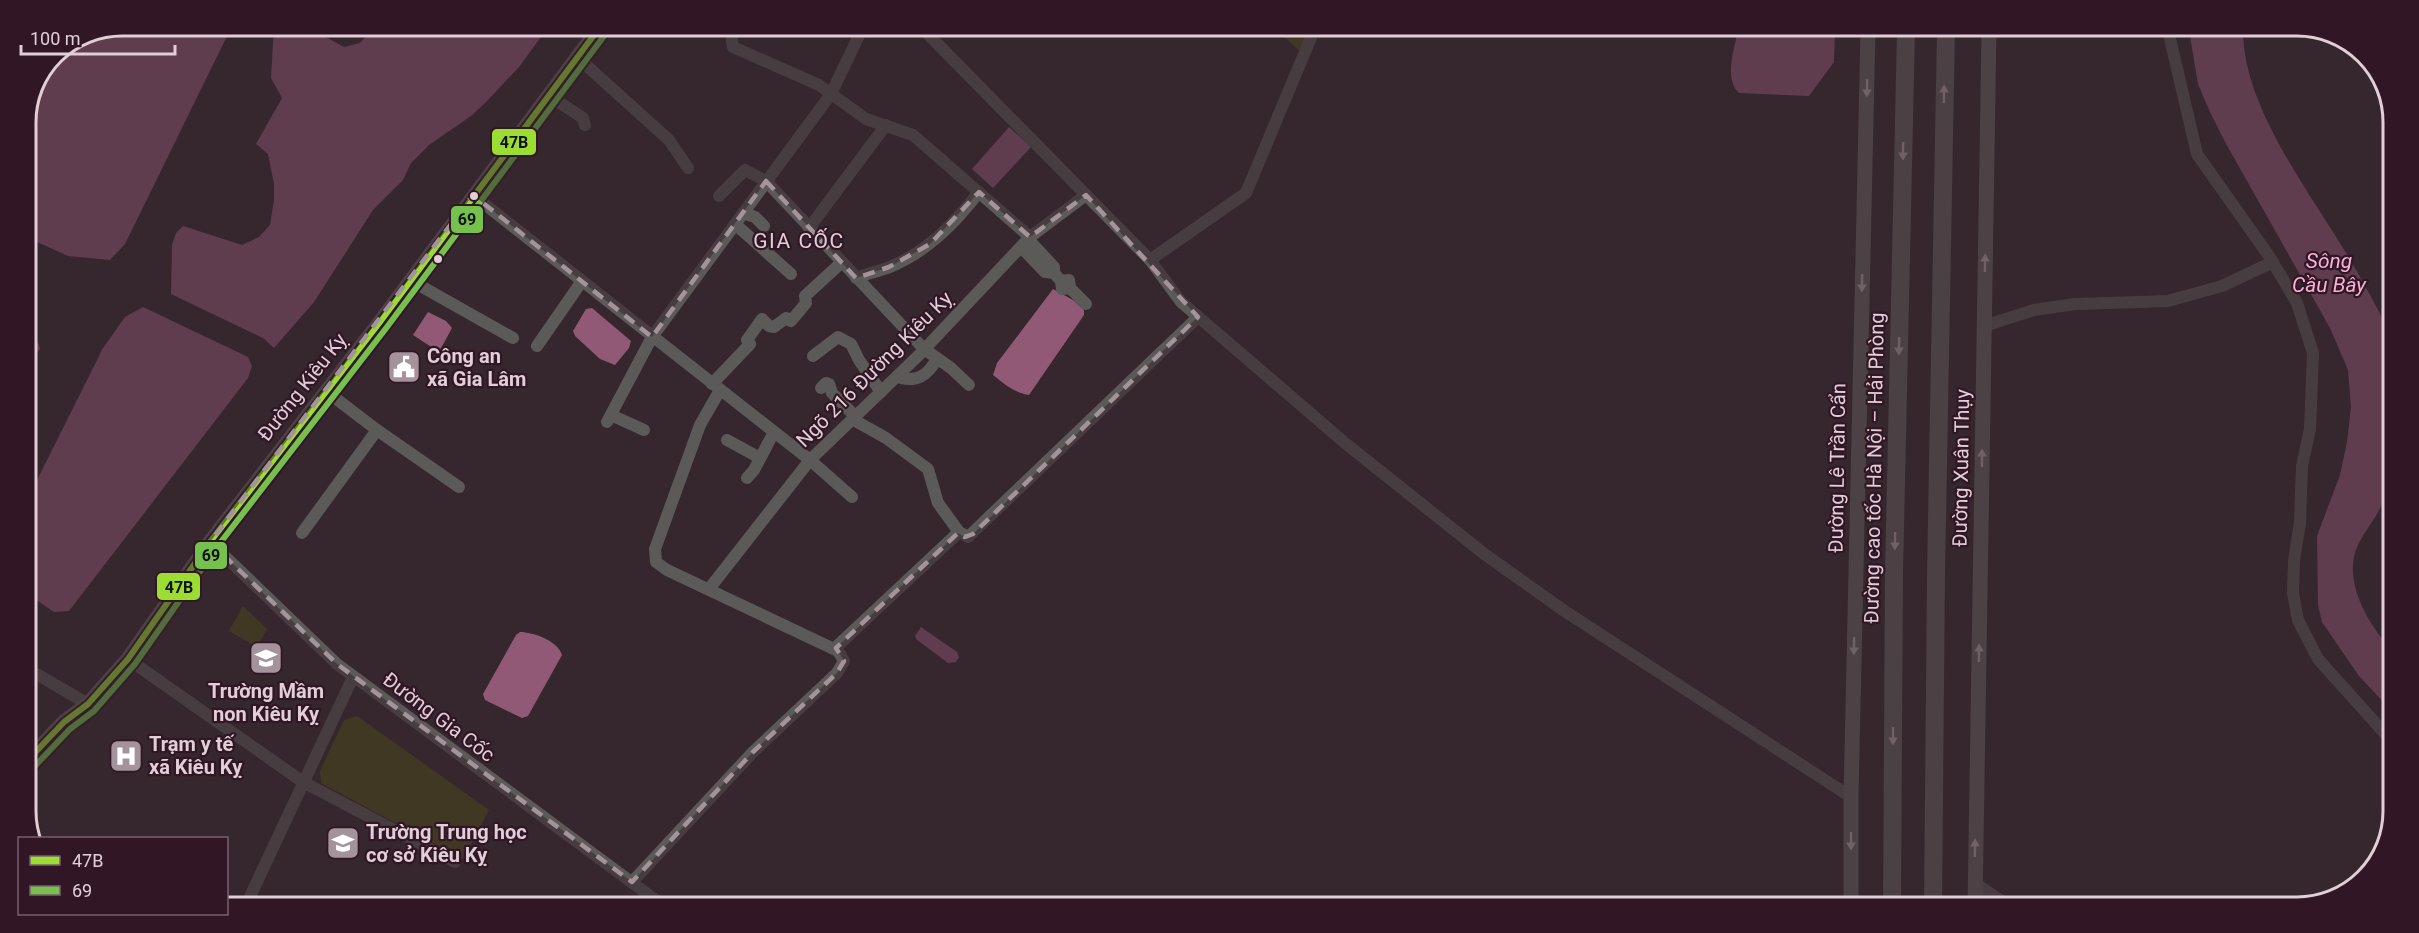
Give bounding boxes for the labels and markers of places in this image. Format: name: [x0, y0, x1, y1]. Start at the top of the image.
unlabelled marker: [468, 190, 480, 202]
unlabelled marker: [432, 253, 444, 265]
place label: Công an xã Gia Lâm: [427, 344, 526, 391]
public building icon: Công an xã Gia Lâm: [386, 349, 422, 385]
school or university icon: Trường Mầm non Kiêu Kỵ: [248, 640, 284, 676]
place label: Trường Mầm non Kiêu Kỵ: [208, 679, 324, 726]
place label: Trạm y tế xã Kiêu Kỵ: [149, 732, 243, 779]
hospital icon: Trạm y tế xã Kiêu Kỵ: [108, 738, 144, 774]
place label: Trường Trung học cơ sở Kiêu Kỵ: [366, 820, 527, 867]
school or university icon: Trường Trung học cơ sở Kiêu Kỵ: [325, 825, 361, 861]

